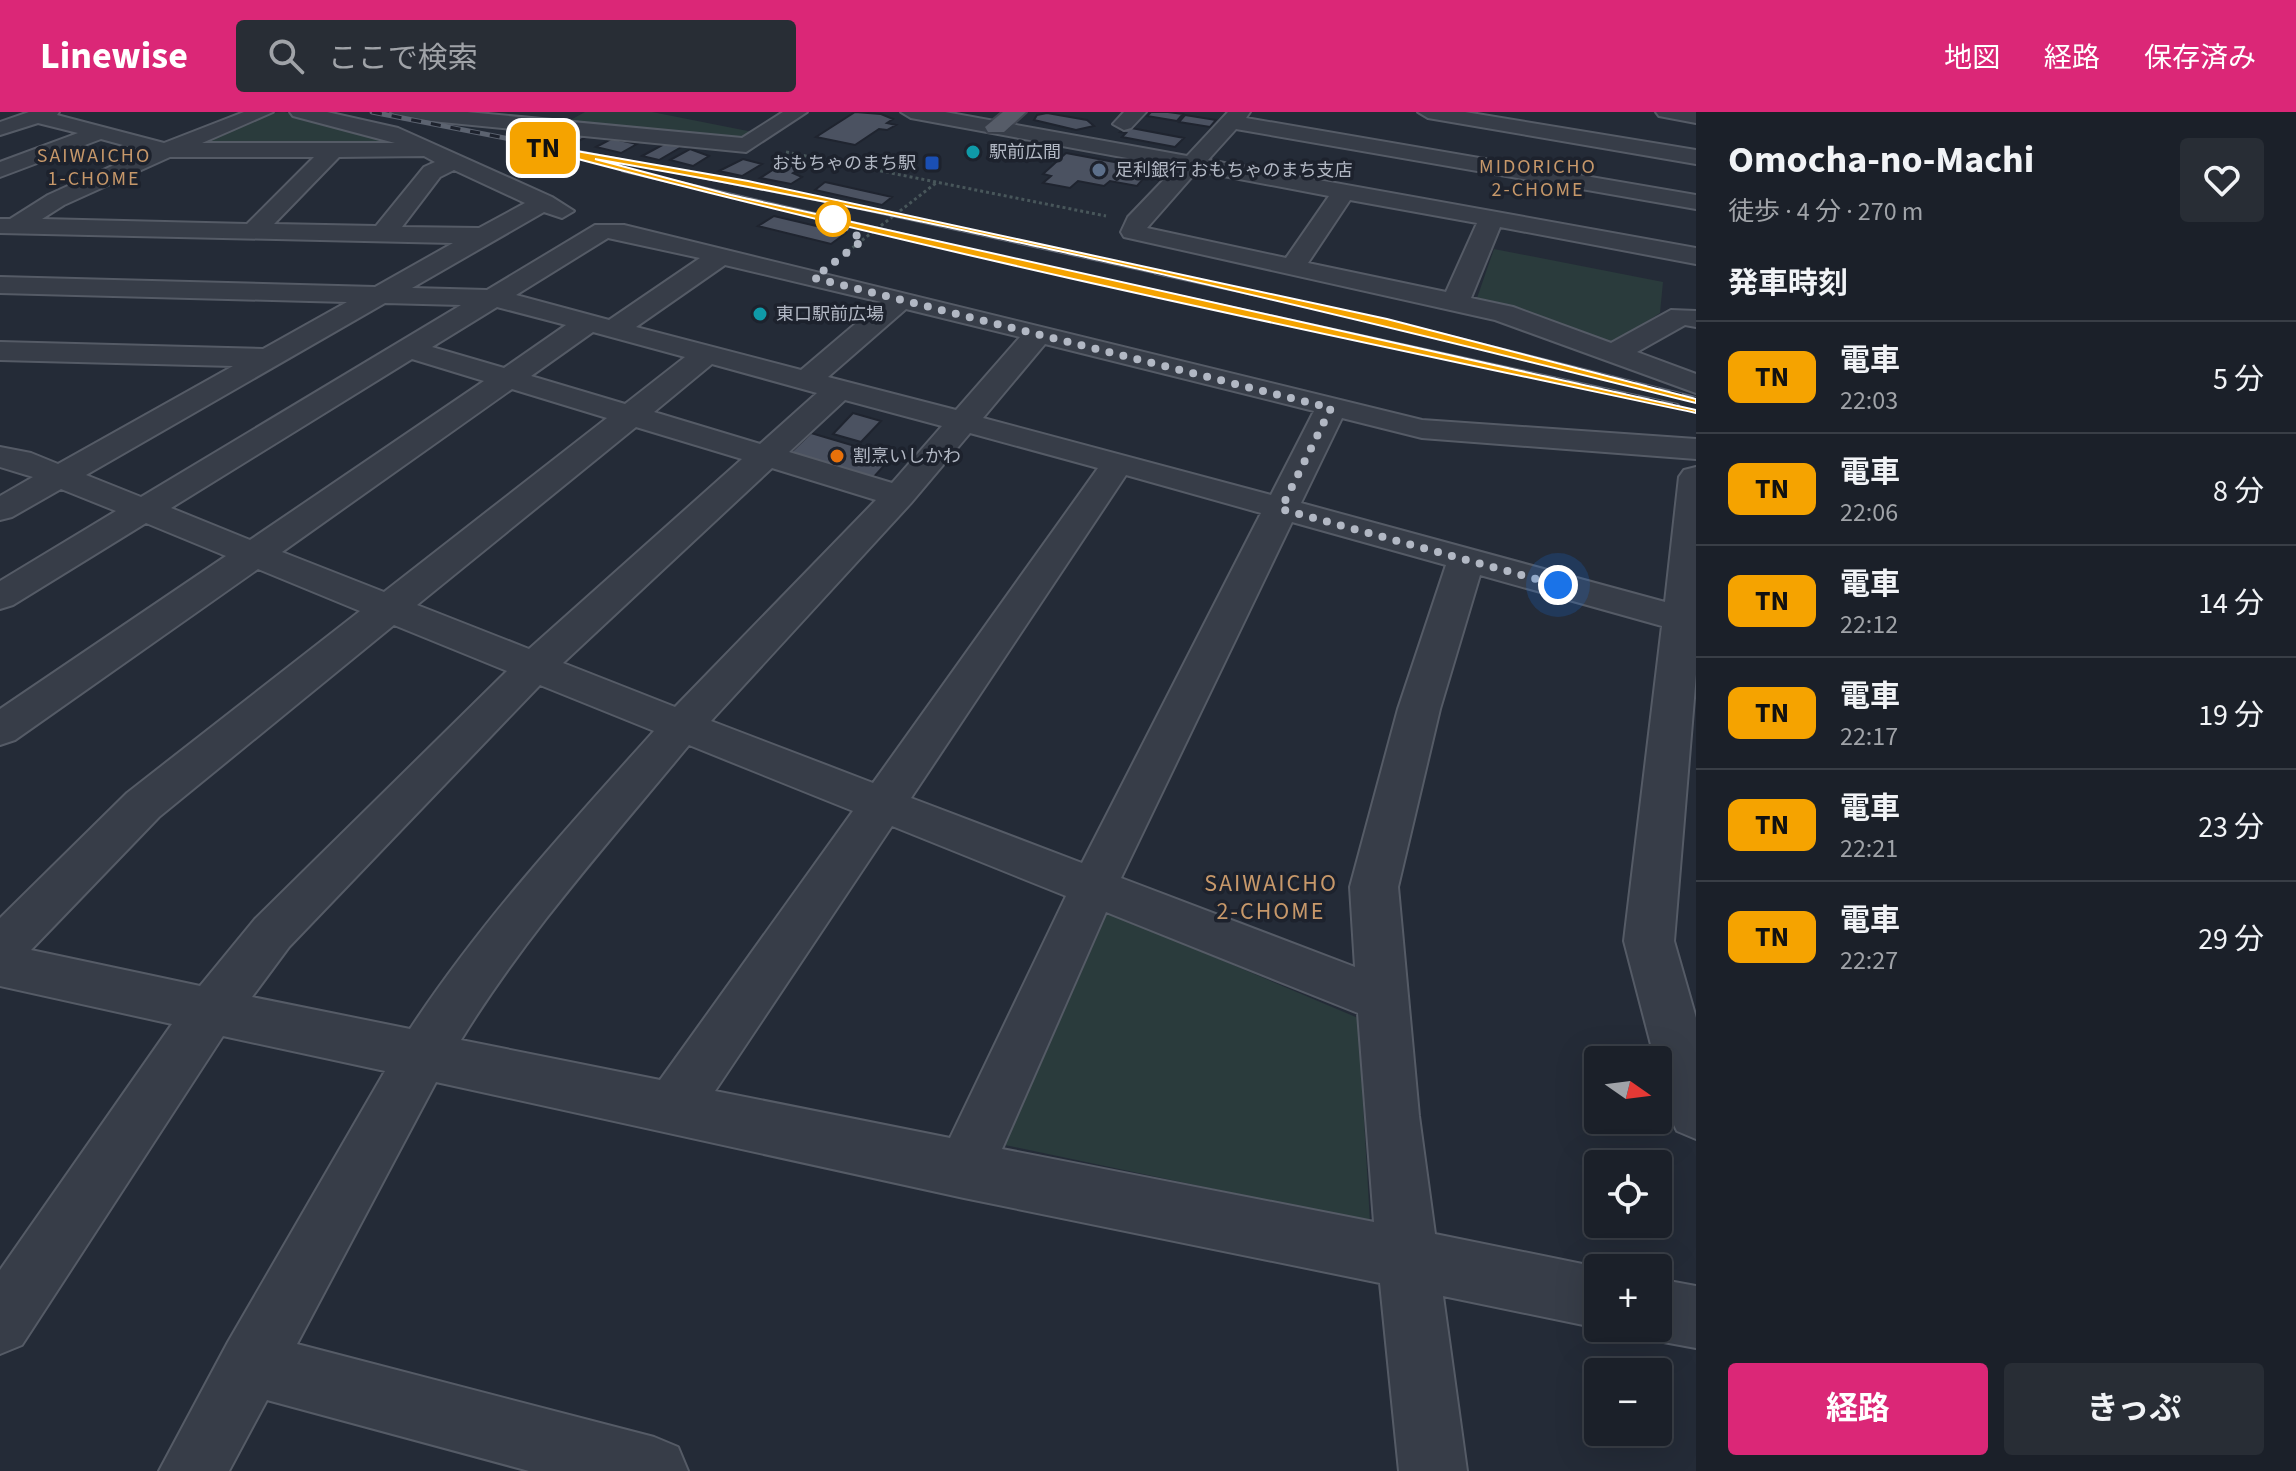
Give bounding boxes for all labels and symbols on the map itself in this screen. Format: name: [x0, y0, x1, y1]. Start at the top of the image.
line badge: TN: [507, 122, 579, 174]
place label: 駅前広間: [989, 140, 1061, 165]
district label: SAIWAICHO 1-CHOME: [37, 142, 151, 193]
marker: 駅前広間: [964, 143, 982, 161]
place label: おもちゃのまち駅: [772, 151, 916, 176]
district label: MIDORICHO 2-CHOME: [1479, 153, 1597, 204]
marker: おもちゃのまち駅: [923, 154, 941, 172]
place label: 足利銀行 おもちゃのまち支店: [1115, 158, 1353, 183]
marker: 足利銀行 おもちゃのまち支店: [1090, 161, 1108, 179]
unlabelled marker: [816, 202, 850, 236]
place label: 東口駅前広場: [776, 302, 884, 327]
marker: 東口駅前広場: [751, 305, 769, 323]
place label: 割烹いしかわ: [853, 444, 961, 469]
marker: 割烹いしかわ: [828, 447, 846, 465]
your location: [1538, 565, 1578, 605]
district label: SAIWAICHO 2-CHOME: [1204, 866, 1338, 929]
north arrow: [1584, 1046, 1672, 1134]

